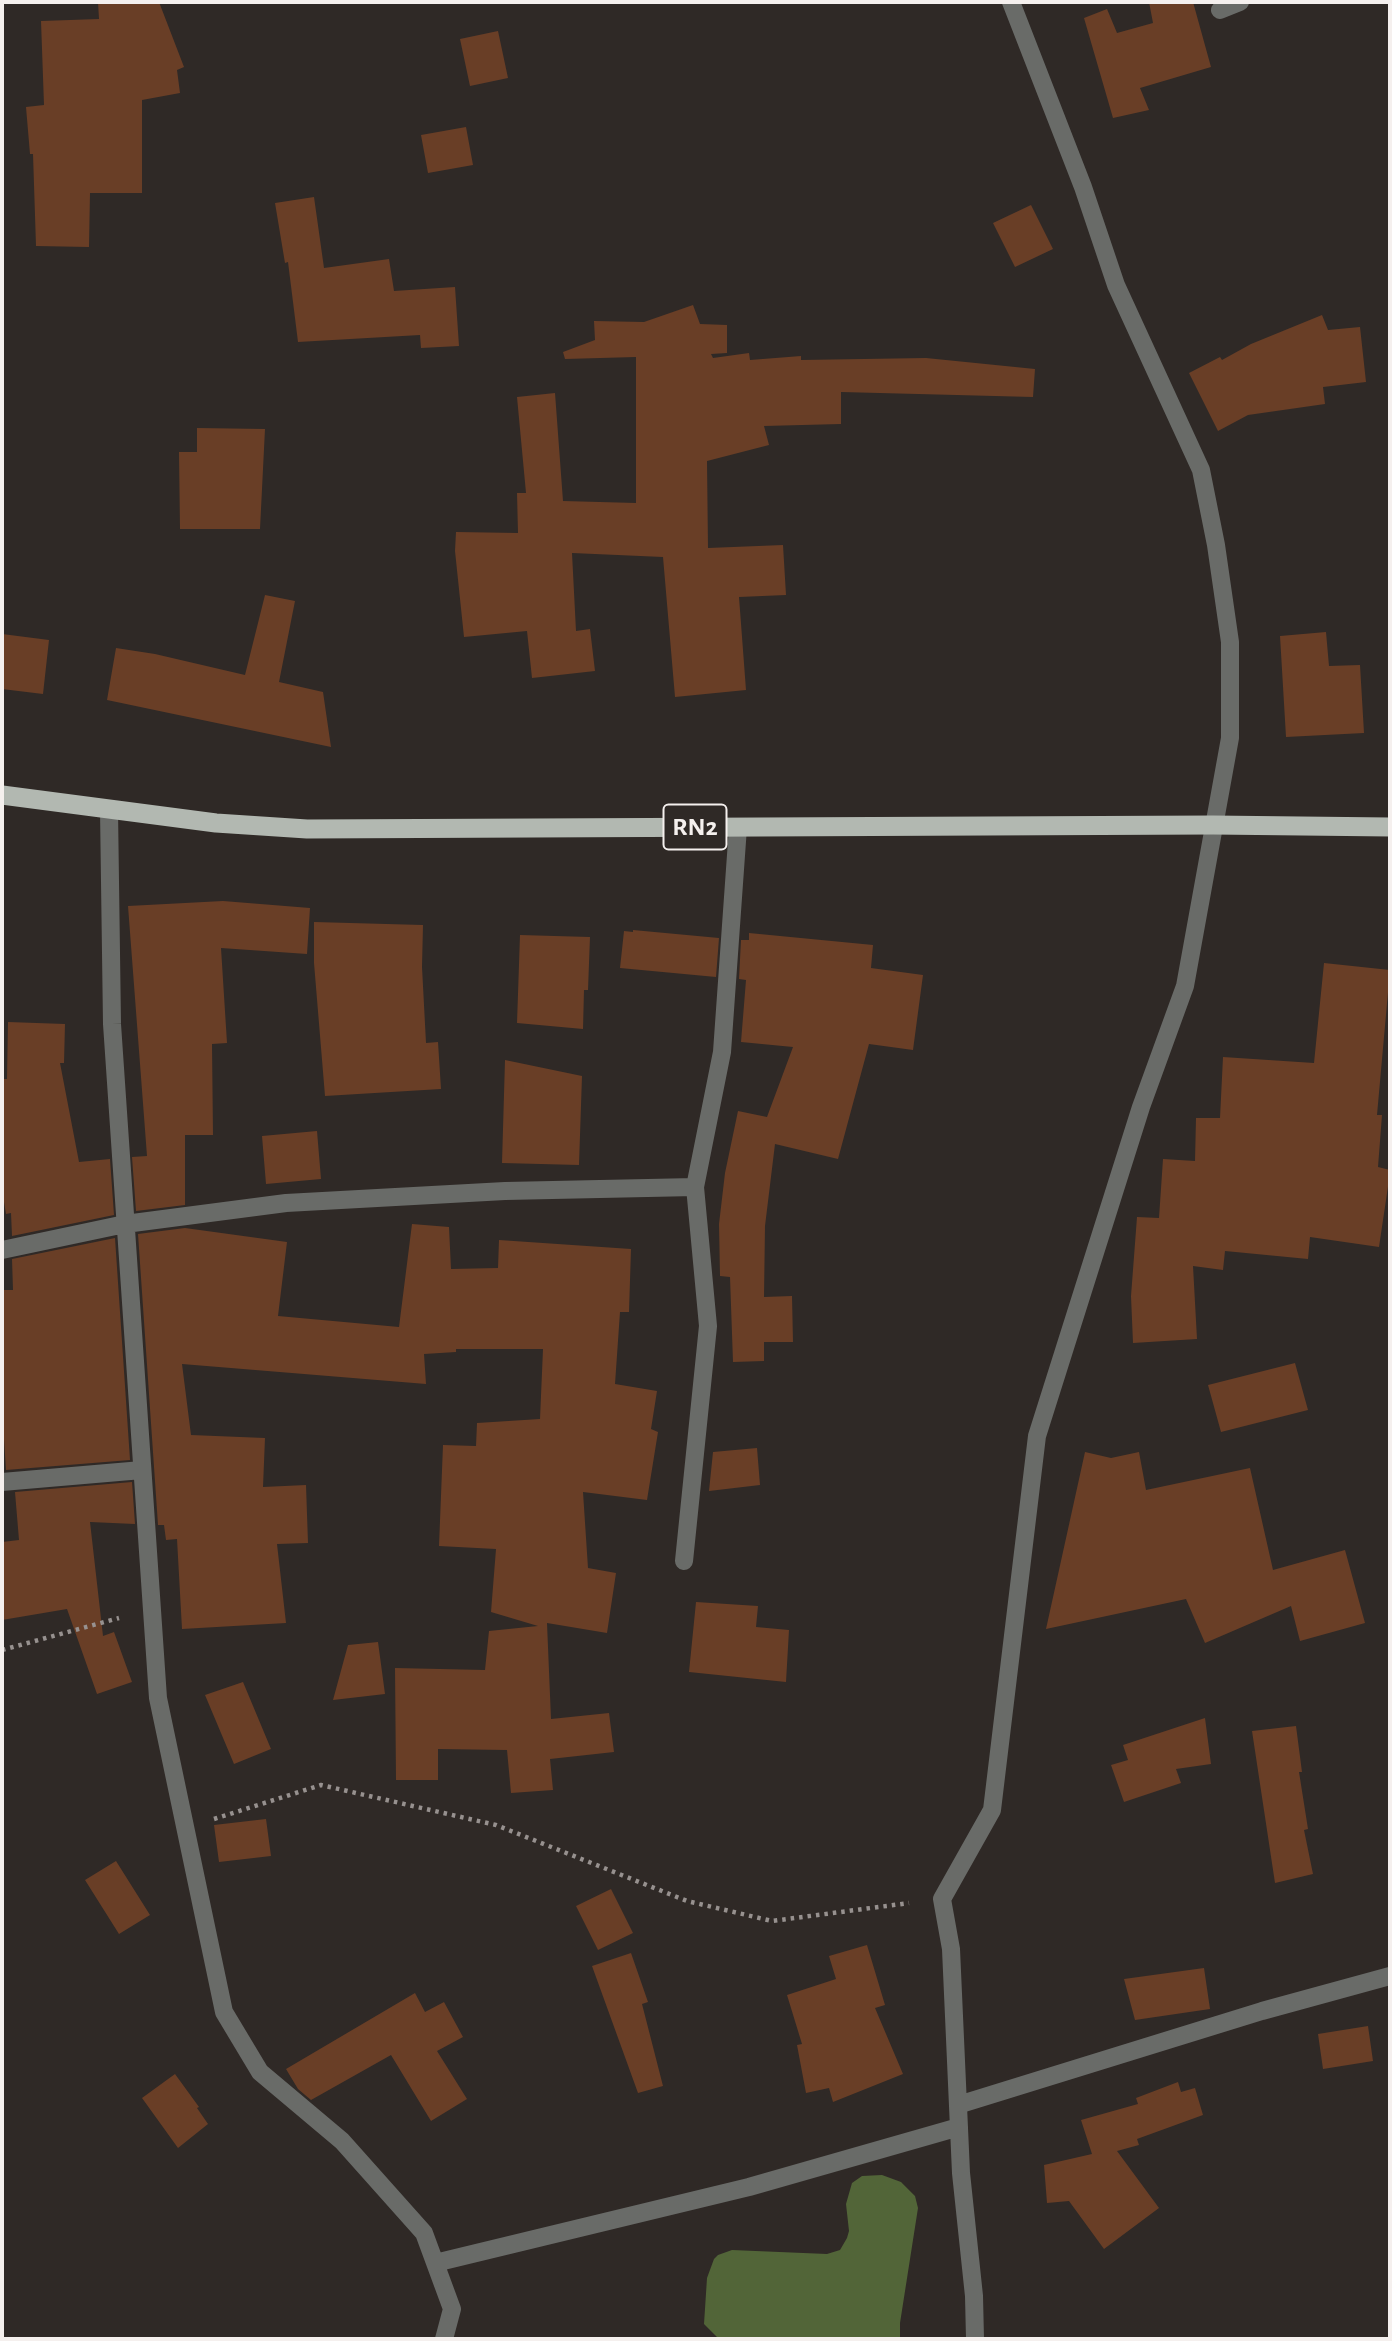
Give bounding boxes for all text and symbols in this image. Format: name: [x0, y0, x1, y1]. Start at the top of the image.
road number: RN2: [664, 804, 726, 849]

